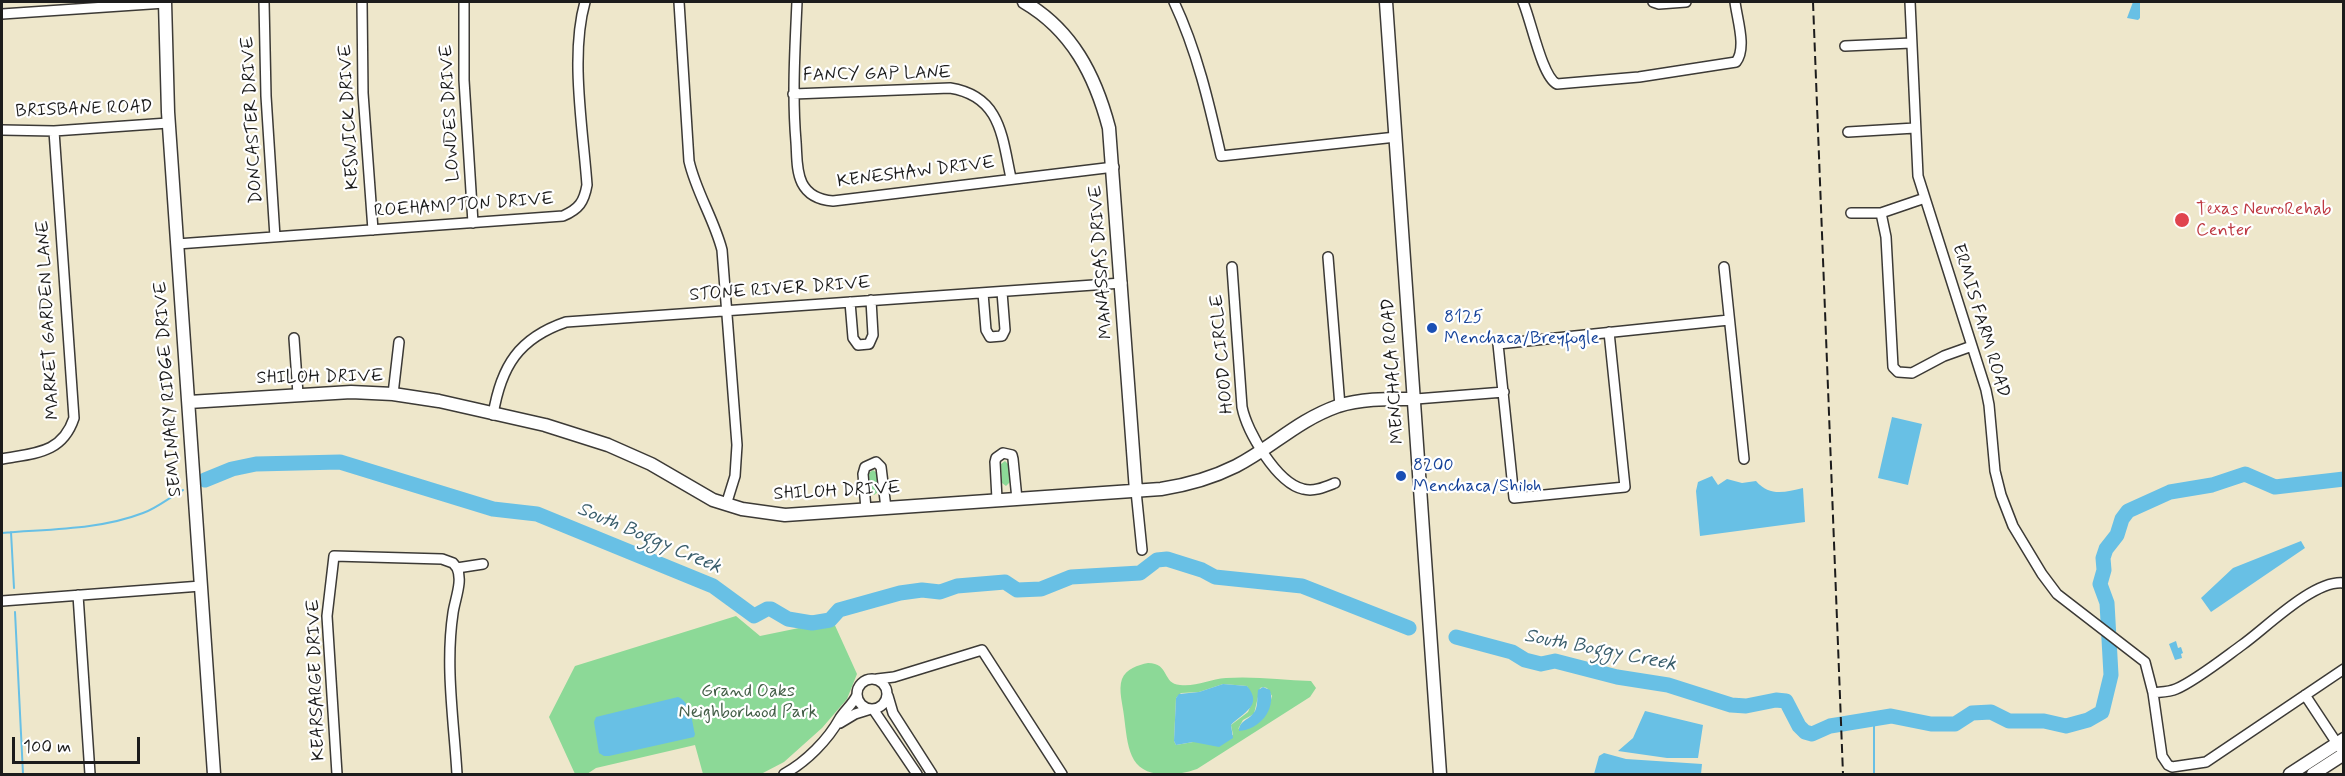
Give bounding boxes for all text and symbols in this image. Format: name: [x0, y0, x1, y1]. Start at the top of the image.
street label: DONCASTER DRIVE: [238, 36, 268, 204]
street label: KESWICK DRIVE: [335, 44, 365, 190]
street label: LOWDES DRIVE: [437, 44, 465, 182]
street label: FANCY GAP LANE: [803, 63, 951, 87]
street label: BRISBANE ROAD: [15, 97, 153, 123]
street label: KENESHAW DRIVE: [836, 153, 996, 193]
street label: MANASSAS DRIVE: [1086, 184, 1118, 340]
street label: ROEHAMPTON DRIVE: [373, 189, 555, 223]
place label: Texas NeuroRehab Center: [2196, 199, 2331, 242]
marker: Texas NeuroRehab Center: [2173, 211, 2191, 229]
street label: MARKET GARDEN LANE: [33, 220, 65, 420]
street label: ERMIS FARM ROAD: [1946, 241, 2014, 401]
street label: STONE RIVER DRIVE: [689, 273, 871, 307]
street label: SEMINARY RIDGE DRIVE: [151, 281, 187, 497]
street label: HOOD CIRCLE: [1207, 293, 1239, 415]
street label: MENCHACA ROAD: [1378, 297, 1410, 445]
place label: 8125 Menchaca/Breyfogle: [1444, 307, 1599, 350]
marker: 8125 Menchaca/Breyfogle: [1425, 321, 1439, 335]
street label: SHILOH DRIVE: [256, 366, 384, 390]
place label: 8200 Menchaca/Shiloh: [1413, 455, 1542, 498]
marker: 8200 Menchaca/Shiloh: [1394, 469, 1408, 483]
street label: SHILOH DRIVE: [773, 478, 901, 506]
water label: South Boggy Creek: [573, 498, 725, 580]
street label: KEARSARGE DRIVE: [303, 599, 331, 761]
water label: South Boggy Creek: [1522, 624, 1678, 678]
park label: Grand Oaks Neighborhood Park: [679, 681, 817, 724]
scale bar: [15, 725, 142, 763]
text: 100 m: [23, 735, 71, 759]

